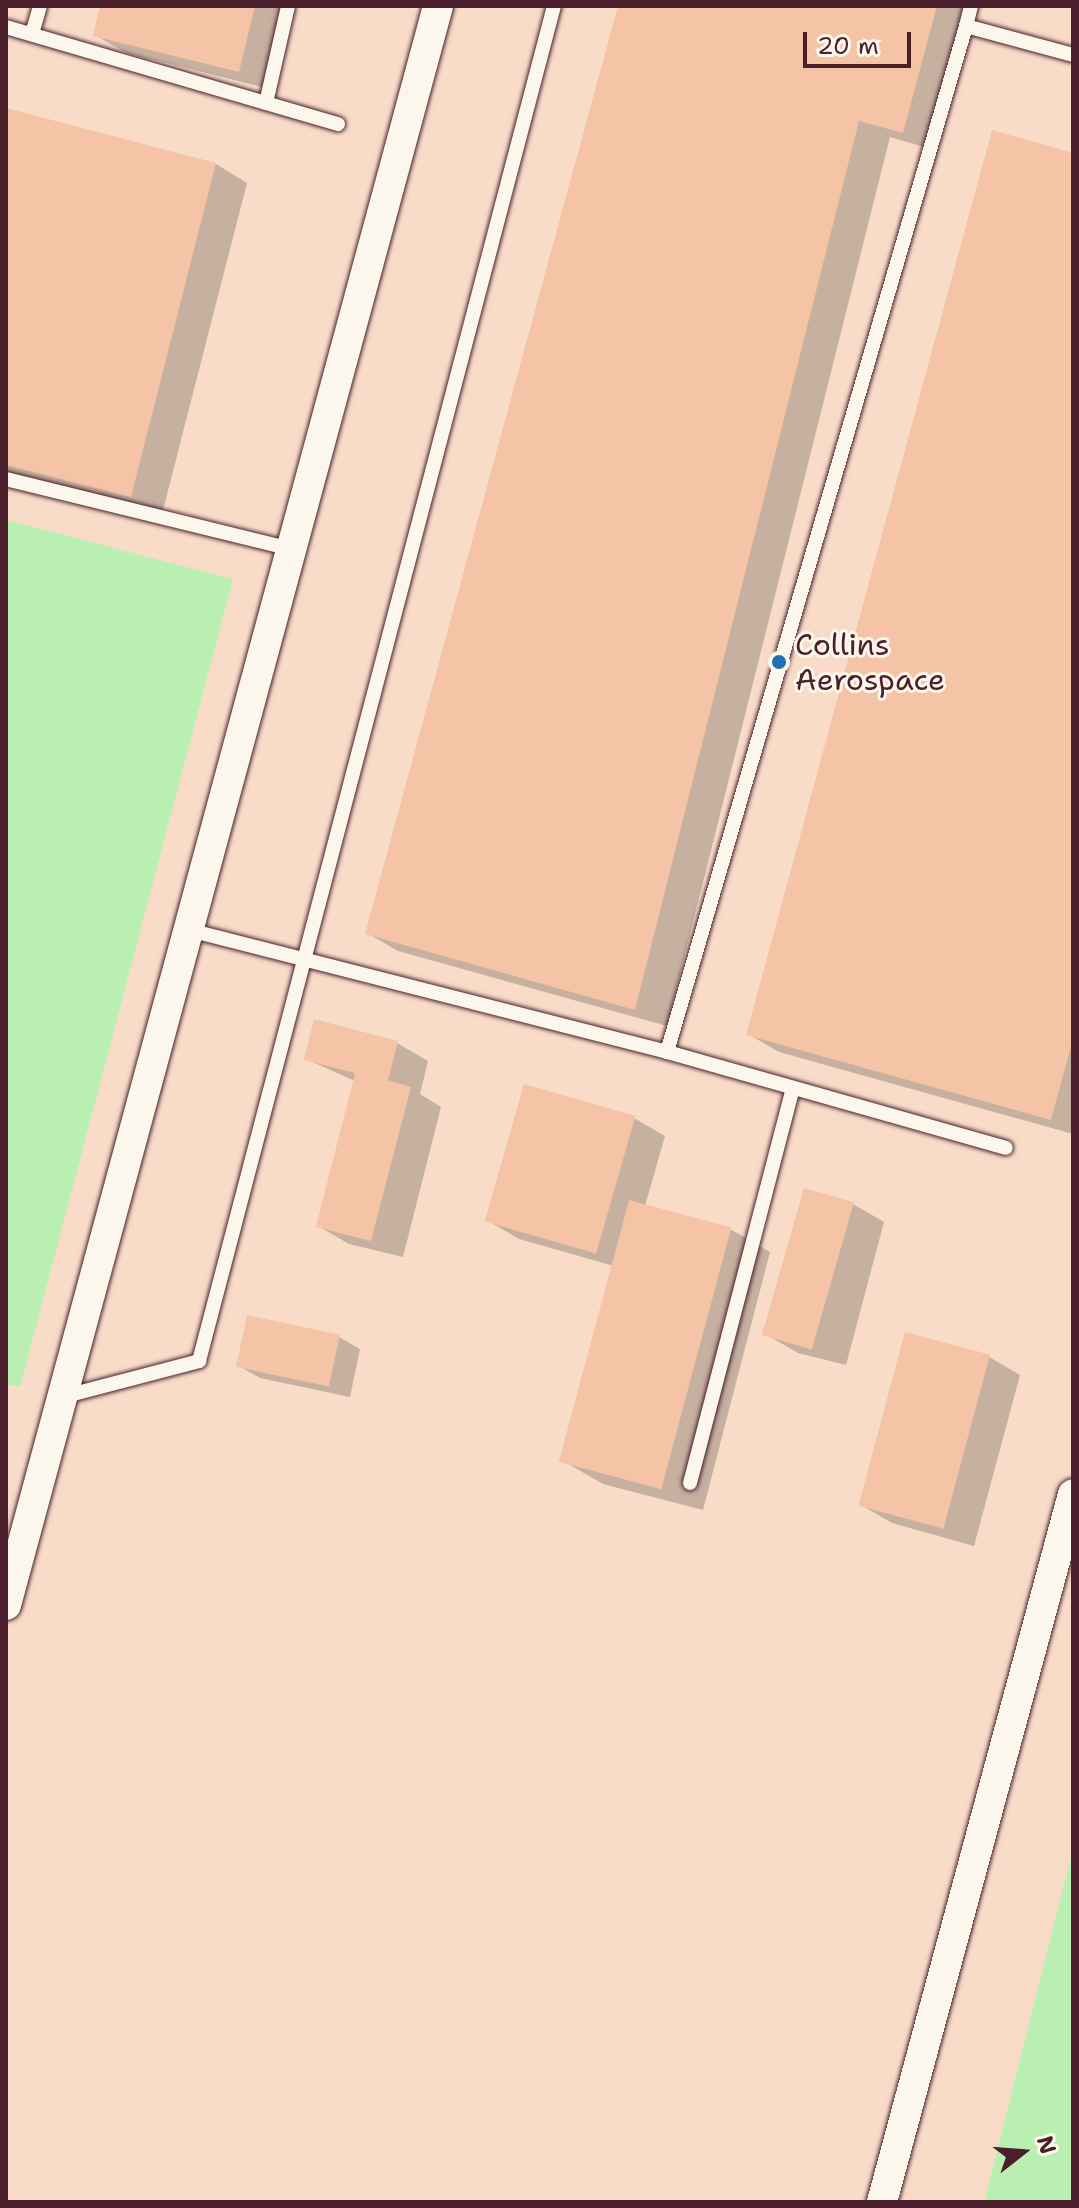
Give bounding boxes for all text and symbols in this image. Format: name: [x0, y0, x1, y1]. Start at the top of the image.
scale bar: [807, 16, 915, 66]
text: 20 m: [817, 30, 879, 62]
place label: Collins Aerospace: [795, 627, 945, 698]
marker: Collins Aerospace: [770, 653, 788, 671]
north arrow: [983, 2112, 1063, 2192]
text: N: [1030, 2132, 1063, 2157]

